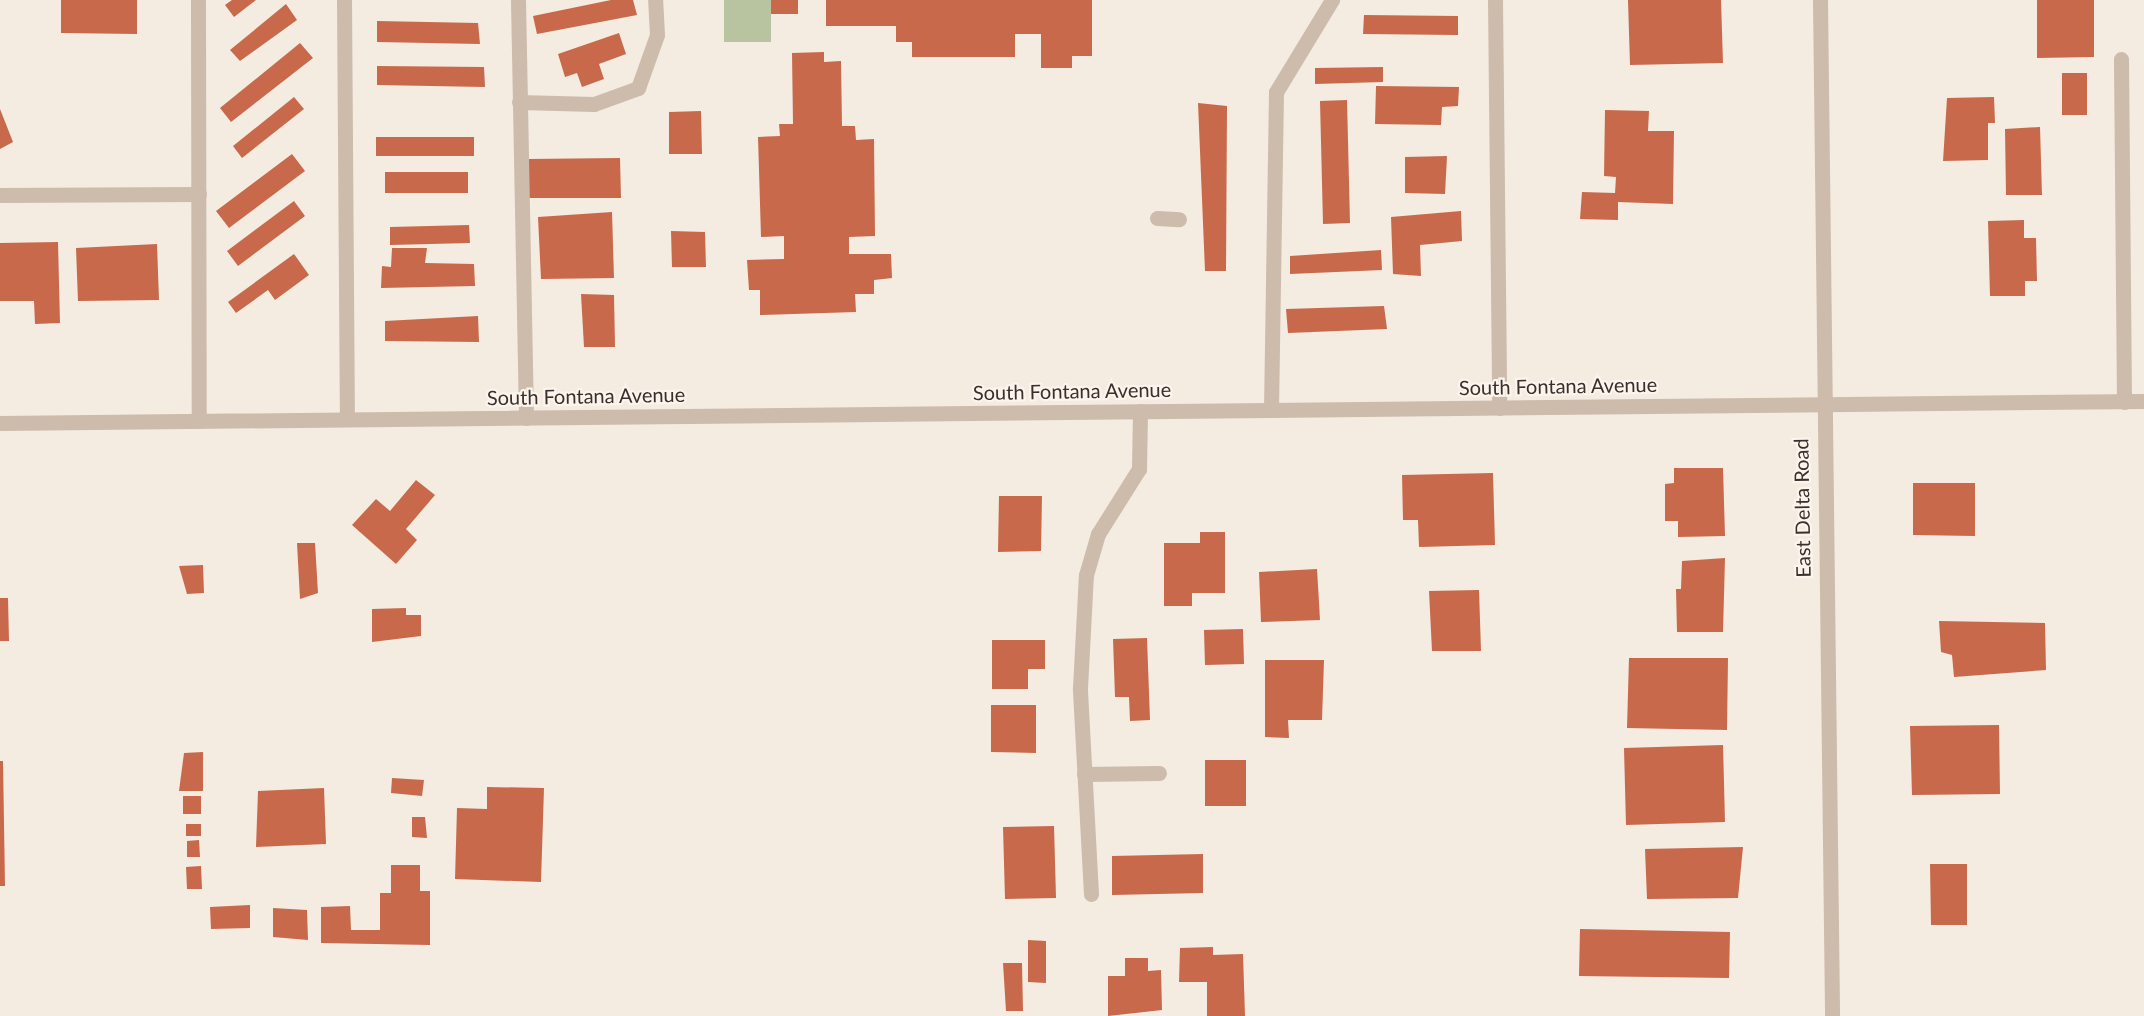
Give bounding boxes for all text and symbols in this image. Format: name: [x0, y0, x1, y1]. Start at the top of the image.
street label: South Fontana Avenue: [1458, 372, 1658, 400]
street label: South Fontana Avenue: [972, 377, 1172, 405]
street label: South Fontana Avenue: [486, 382, 686, 410]
street label: East Delta Road: [1789, 438, 1815, 578]

